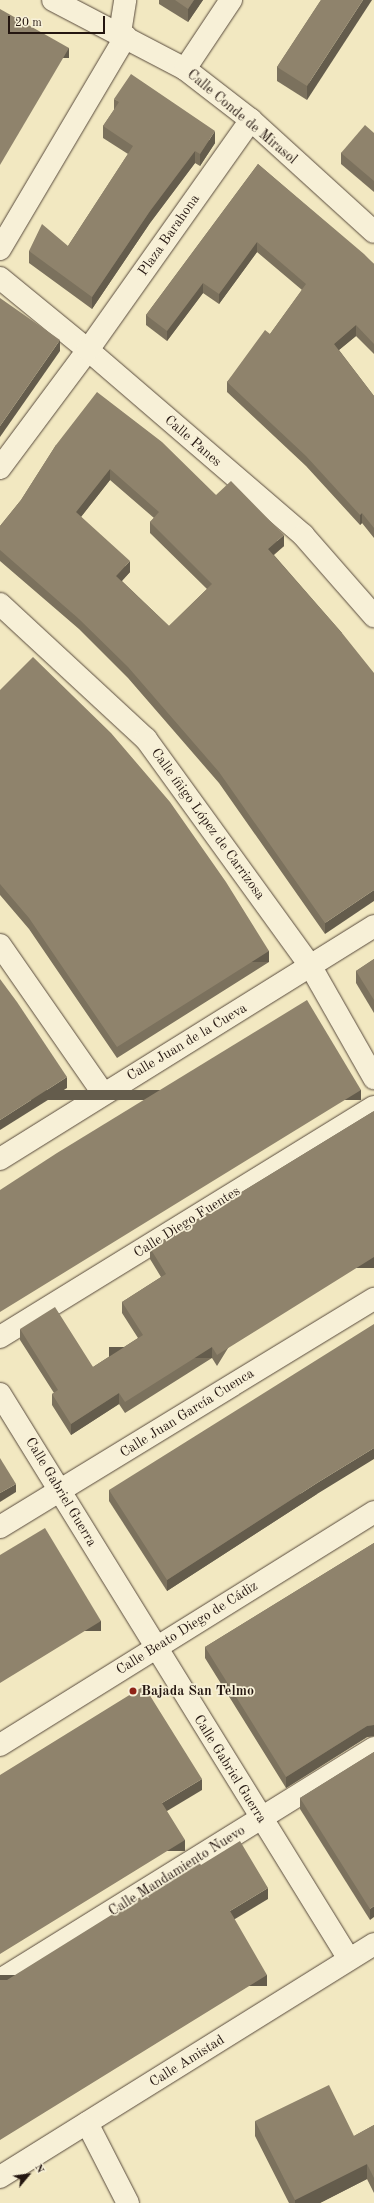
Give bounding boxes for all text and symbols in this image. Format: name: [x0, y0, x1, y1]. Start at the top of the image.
scale bar: [10, 8, 107, 34]
text: 20 m: [15, 17, 42, 29]
street label: Calle Conde de Mirasol: [184, 66, 300, 168]
street label: Plaza Barahona: [135, 191, 203, 279]
street label: Calle Panes: [161, 412, 225, 470]
street label: Calle íñigo López de Carrizosa: [147, 745, 269, 903]
street label: Calle Juan de la Cueva: [124, 999, 250, 1085]
street label: Calle Diego Fuentes: [131, 1183, 243, 1261]
street label: Calle Juan García Cuenca: [117, 1365, 257, 1461]
street label: Calle Gabriel Guerra: [22, 1434, 100, 1550]
street label: Calle Beato Diego de Cádiz: [113, 1577, 261, 1679]
place label: Bajada San Telmo: [141, 1683, 254, 1699]
marker: Bajada San Telmo: [128, 1686, 138, 1696]
street label: Calle Gabriel Guerra: [190, 1712, 270, 1826]
street label: Calle Mandamiento Nuevo: [106, 1822, 248, 1920]
street label: Calle Amistad: [147, 2031, 227, 2091]
north arrow: [8, 2155, 48, 2195]
text: N: [32, 2163, 46, 2175]

